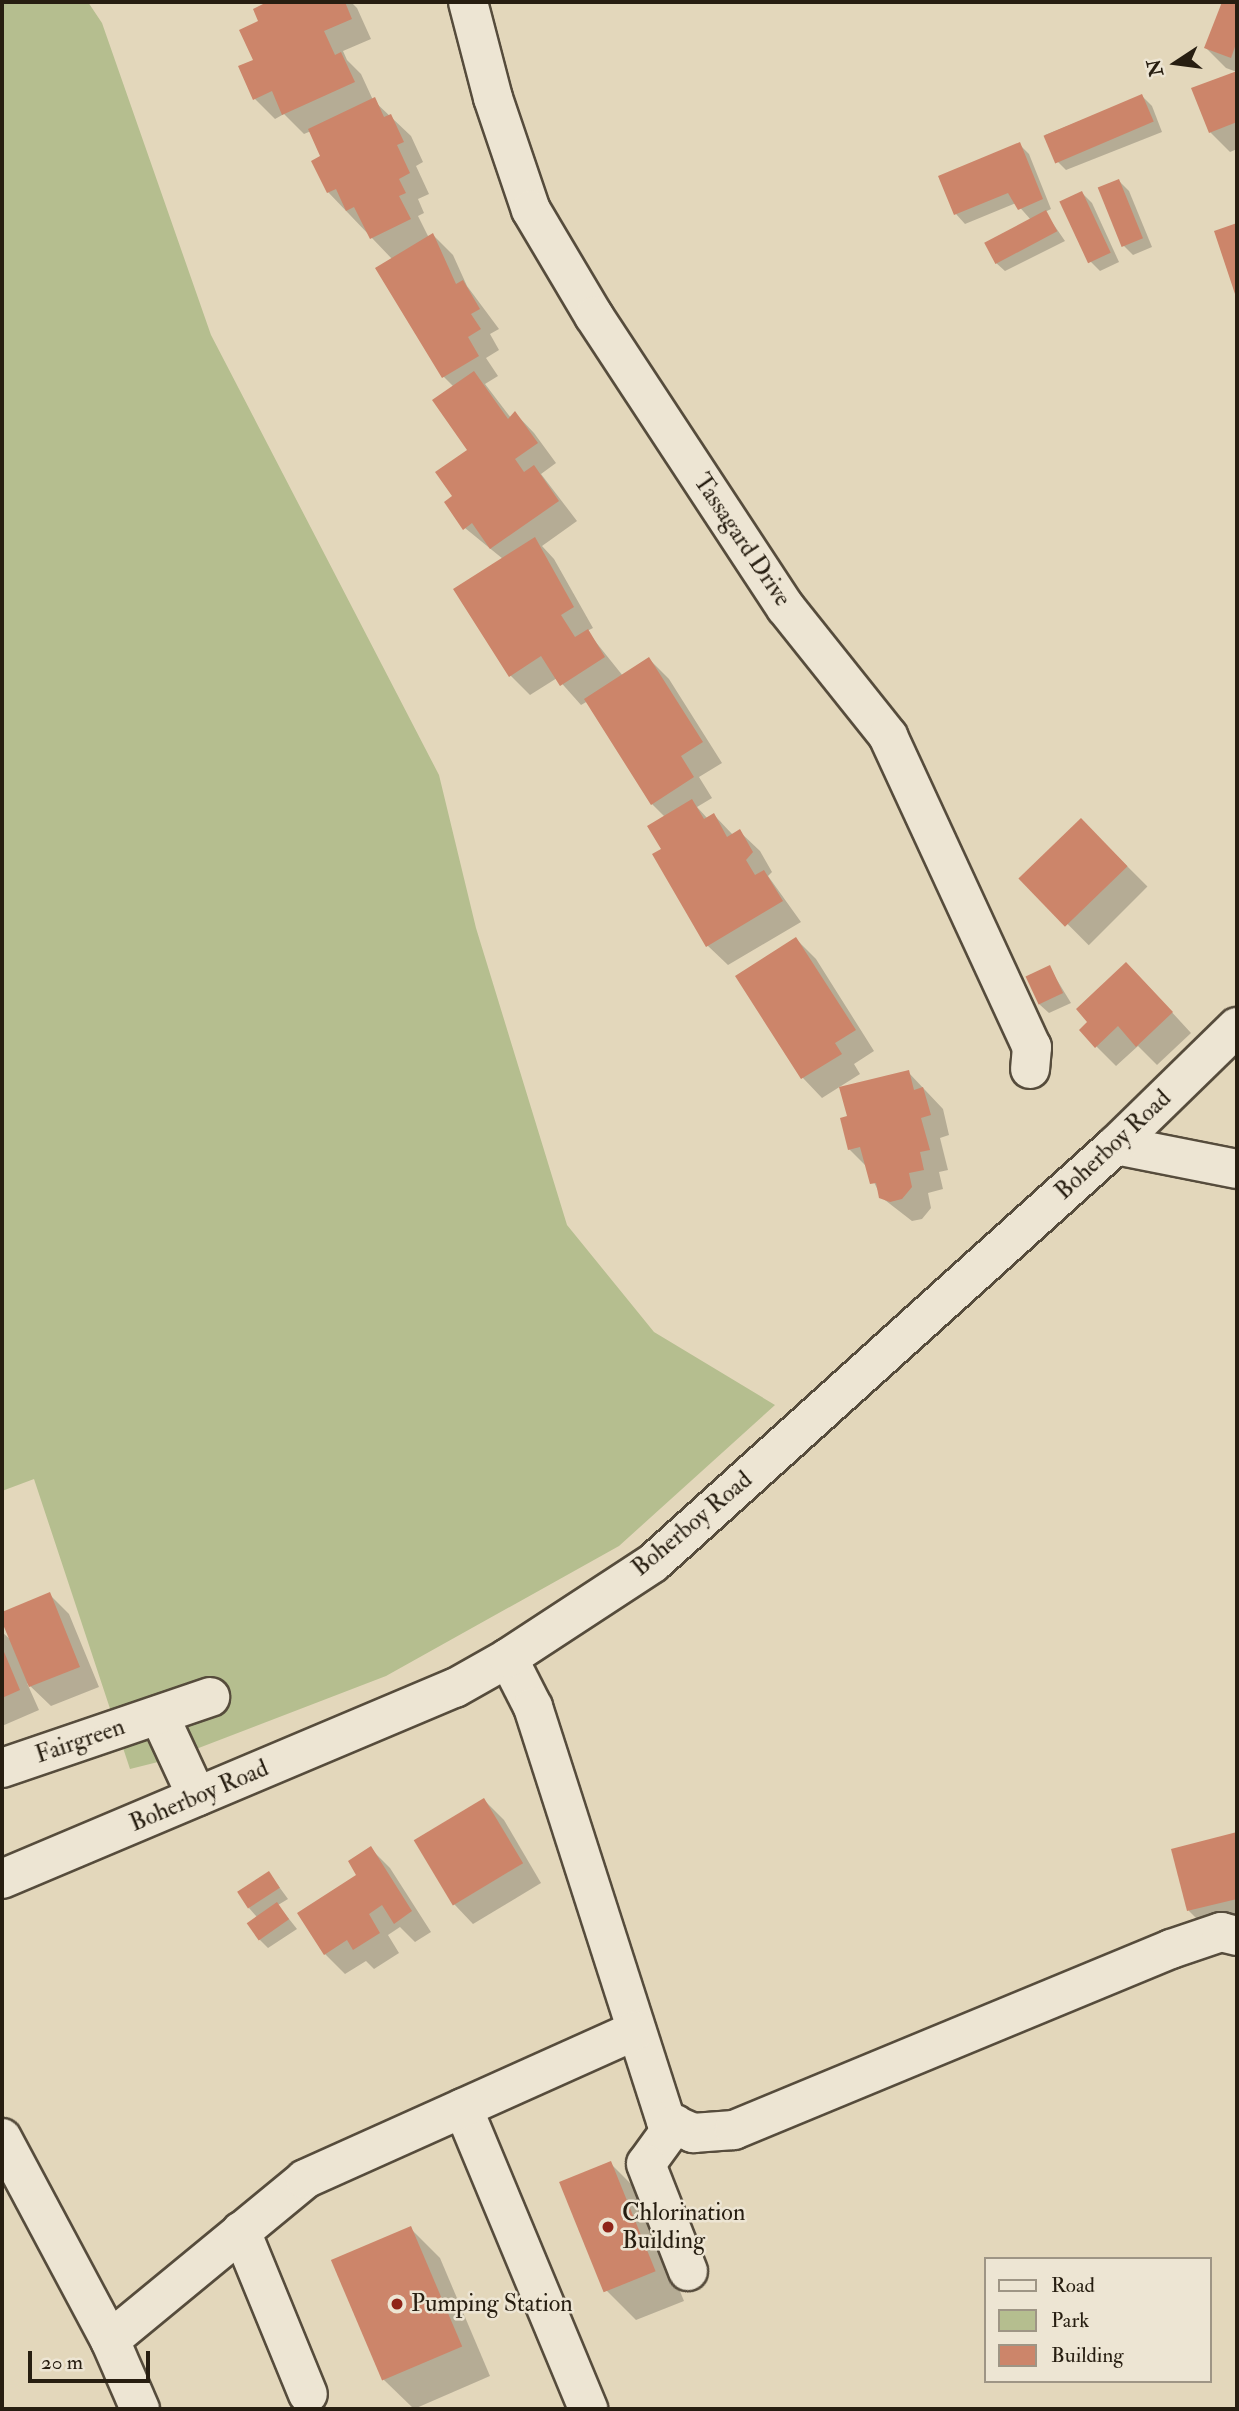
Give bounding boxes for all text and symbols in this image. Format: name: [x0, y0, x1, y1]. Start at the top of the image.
north arrow: [1141, 28, 1211, 98]
text: N: [1142, 57, 1169, 79]
street label: Tassagard Drive: [687, 468, 797, 612]
street label: Boherboy Road: [1049, 1084, 1177, 1206]
street label: Boherboy Road: [626, 1465, 758, 1583]
street label: Fairgreen: [32, 1712, 128, 1770]
street label: Boherboy Road: [125, 1754, 273, 1838]
place label: Chlorination Building: [622, 2199, 745, 2255]
marker: Chlorination Building: [600, 2219, 616, 2235]
legend: [984, 2257, 1211, 2383]
text: Road: [1051, 2272, 1095, 2299]
place label: Pumping Station: [411, 2290, 573, 2318]
marker: Pumping Station: [389, 2296, 405, 2312]
text: Park: [1051, 2307, 1089, 2334]
scale bar: [32, 2338, 154, 2382]
text: Building: [1051, 2342, 1124, 2369]
text: 20 m: [41, 2349, 83, 2376]

